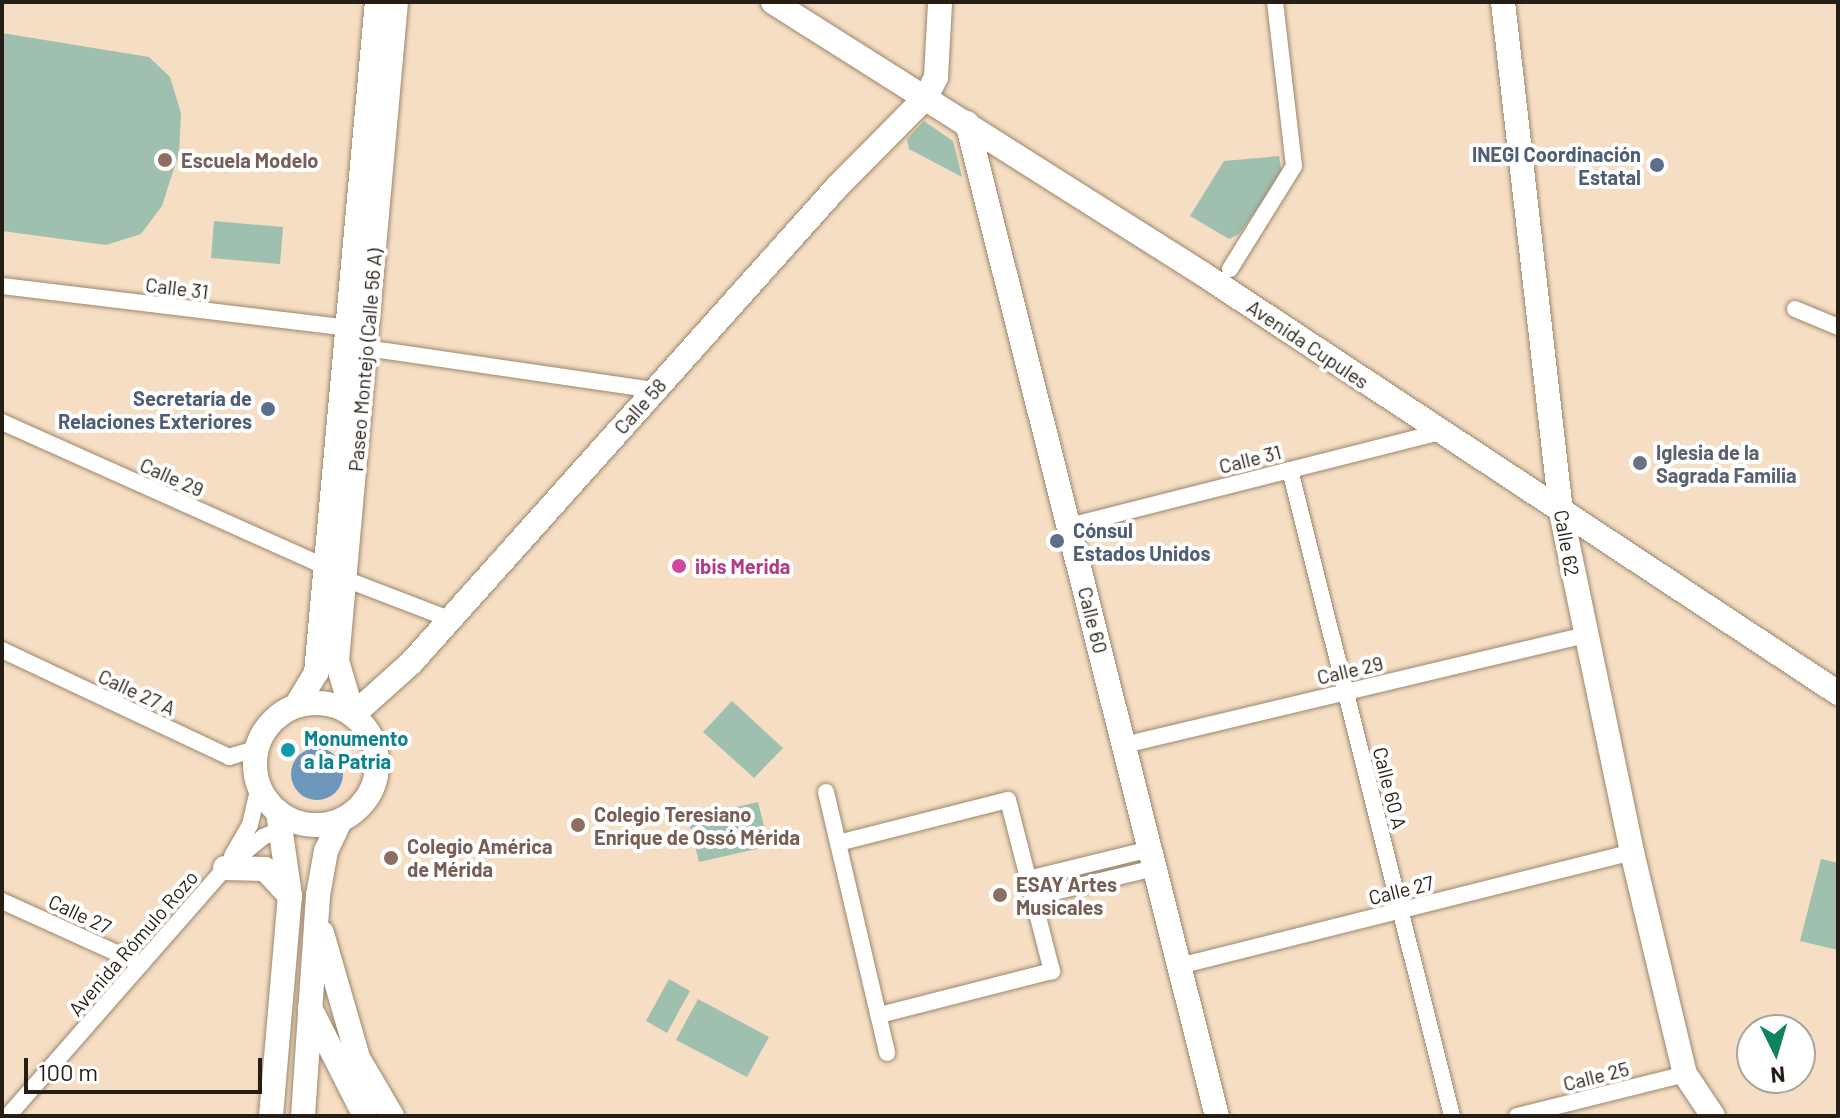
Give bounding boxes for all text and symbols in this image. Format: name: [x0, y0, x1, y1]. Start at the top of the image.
place label: INEGI Coordinación Estatal: [1472, 142, 1641, 189]
place label: Escuela Modelo: [181, 148, 318, 172]
marker: Escuela Modelo: [156, 151, 174, 169]
marker: INEGI Coordinación Estatal: [1648, 156, 1666, 174]
street label: Paseo Montejo (Calle 56 A): [343, 247, 387, 473]
street label: Calle 31: [144, 272, 210, 304]
street label: Avenida Cupules: [1243, 294, 1373, 394]
street label: Calle 58: [609, 373, 671, 439]
place label: Secretaría de Relaciones Exteriores: [58, 386, 252, 433]
marker: Secretaría de Relaciones Exteriores: [259, 400, 277, 418]
street label: Calle 31: [1216, 440, 1284, 478]
place label: Iglesia de la Sagrada Familia: [1656, 440, 1797, 487]
street label: Calle 29: [136, 452, 208, 502]
marker: Iglesia de la Sagrada Familia: [1631, 454, 1649, 472]
street label: Calle 62: [1549, 508, 1585, 578]
place label: Cónsul Estados Unidos: [1073, 518, 1210, 565]
marker: Cónsul Estados Unidos: [1048, 532, 1066, 550]
place label: ibis Merida: [695, 554, 790, 578]
marker: ibis Merida: [670, 557, 688, 575]
street label: Calle 60: [1073, 584, 1113, 656]
street label: Calle 29: [1315, 651, 1385, 689]
street label: Calle 27 A: [95, 664, 179, 720]
place label: Monumento a la Patria: [304, 726, 408, 773]
marker: Monumento a la Patria: [279, 741, 297, 759]
street label: Calle 60 A: [1368, 744, 1412, 832]
place label: Colegio Teresiano Enrique de Ossó Mérida: [594, 802, 800, 849]
marker: Colegio Teresiano Enrique de Ossó Mérida: [569, 816, 587, 834]
place label: Colegio América de Mérida: [407, 834, 552, 881]
marker: Colegio América de Mérida: [382, 849, 400, 867]
street label: Avenida Rómulo Rozo: [63, 865, 203, 1021]
street label: Calle 27: [1366, 870, 1436, 910]
place label: ESAY Artes Musicales: [1016, 872, 1117, 919]
marker: ESAY Artes Musicales: [991, 886, 1009, 904]
street label: Calle 27: [45, 889, 115, 939]
north arrow: [1736, 1014, 1816, 1094]
scale bar: [28, 1042, 266, 1092]
street label: Calle 25: [1561, 1056, 1631, 1096]
text: 100 m: [38, 1057, 98, 1086]
text: N: [1769, 1062, 1786, 1090]

